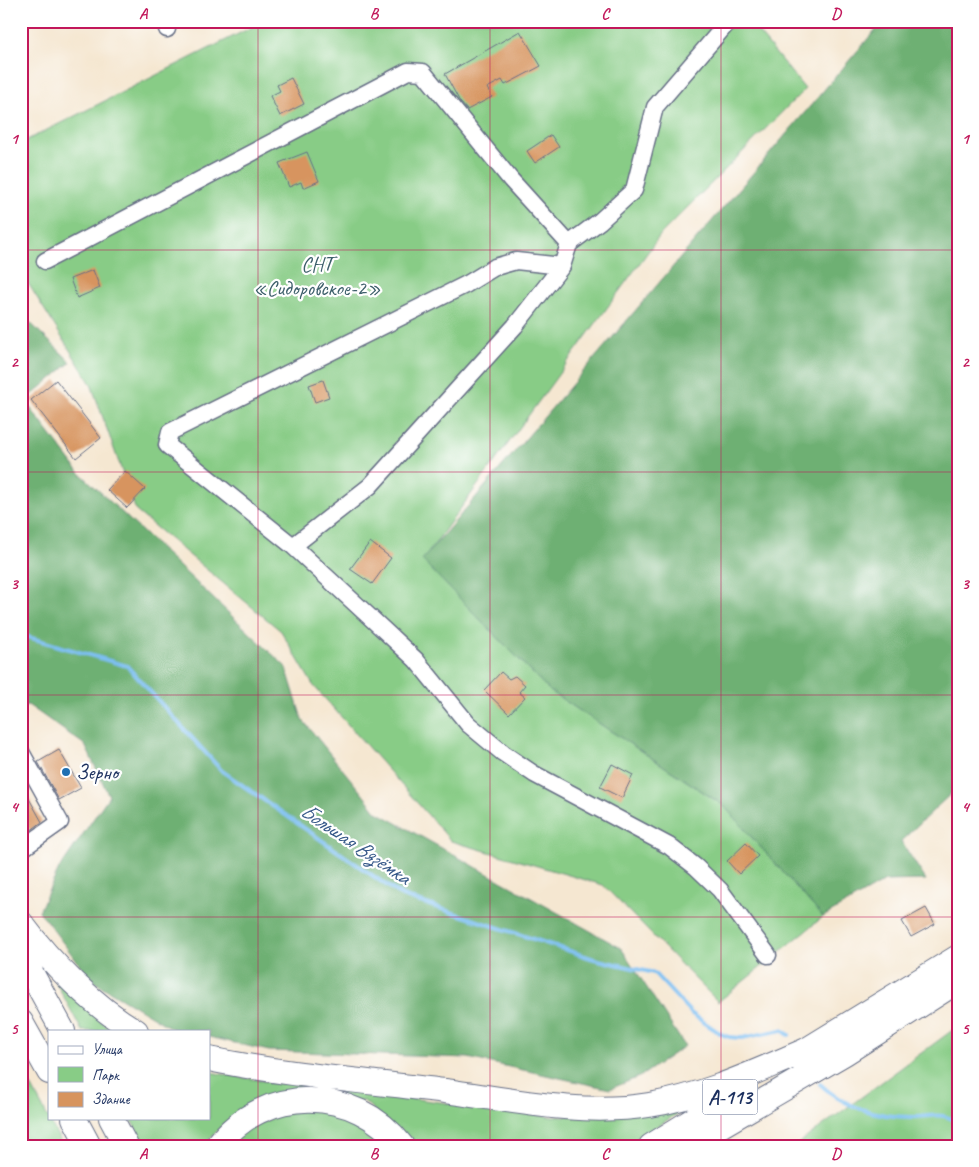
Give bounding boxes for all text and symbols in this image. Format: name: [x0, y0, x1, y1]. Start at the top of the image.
text: A: [139, 4, 149, 24]
text: B: [370, 4, 380, 24]
text: C: [601, 4, 611, 24]
text: D: [831, 4, 842, 24]
text: 1: [10, 129, 19, 149]
text: 1: [961, 129, 970, 149]
park label: СНТ «Сидоровское-2»: [253, 251, 381, 301]
text: 2: [10, 352, 19, 372]
text: 2: [961, 352, 970, 372]
text: 3: [10, 574, 19, 594]
text: 3: [961, 574, 970, 594]
place label: Зерно: [76, 759, 121, 785]
marker: Зерно: [60, 766, 72, 778]
text: 4: [10, 797, 19, 817]
water label: Большая Вязёмка: [295, 797, 418, 892]
text: 4: [961, 797, 970, 817]
text: 5: [11, 1019, 20, 1039]
text: 5: [962, 1019, 971, 1039]
legend: [48, 1030, 210, 1120]
text: Улица: [92, 1040, 123, 1059]
text: Парк: [92, 1066, 120, 1085]
road number: А-113: [702, 1080, 758, 1114]
text: Здание: [92, 1090, 131, 1109]
text: A: [139, 1144, 149, 1164]
text: B: [370, 1144, 380, 1164]
text: C: [601, 1144, 611, 1164]
text: D: [831, 1144, 842, 1164]

